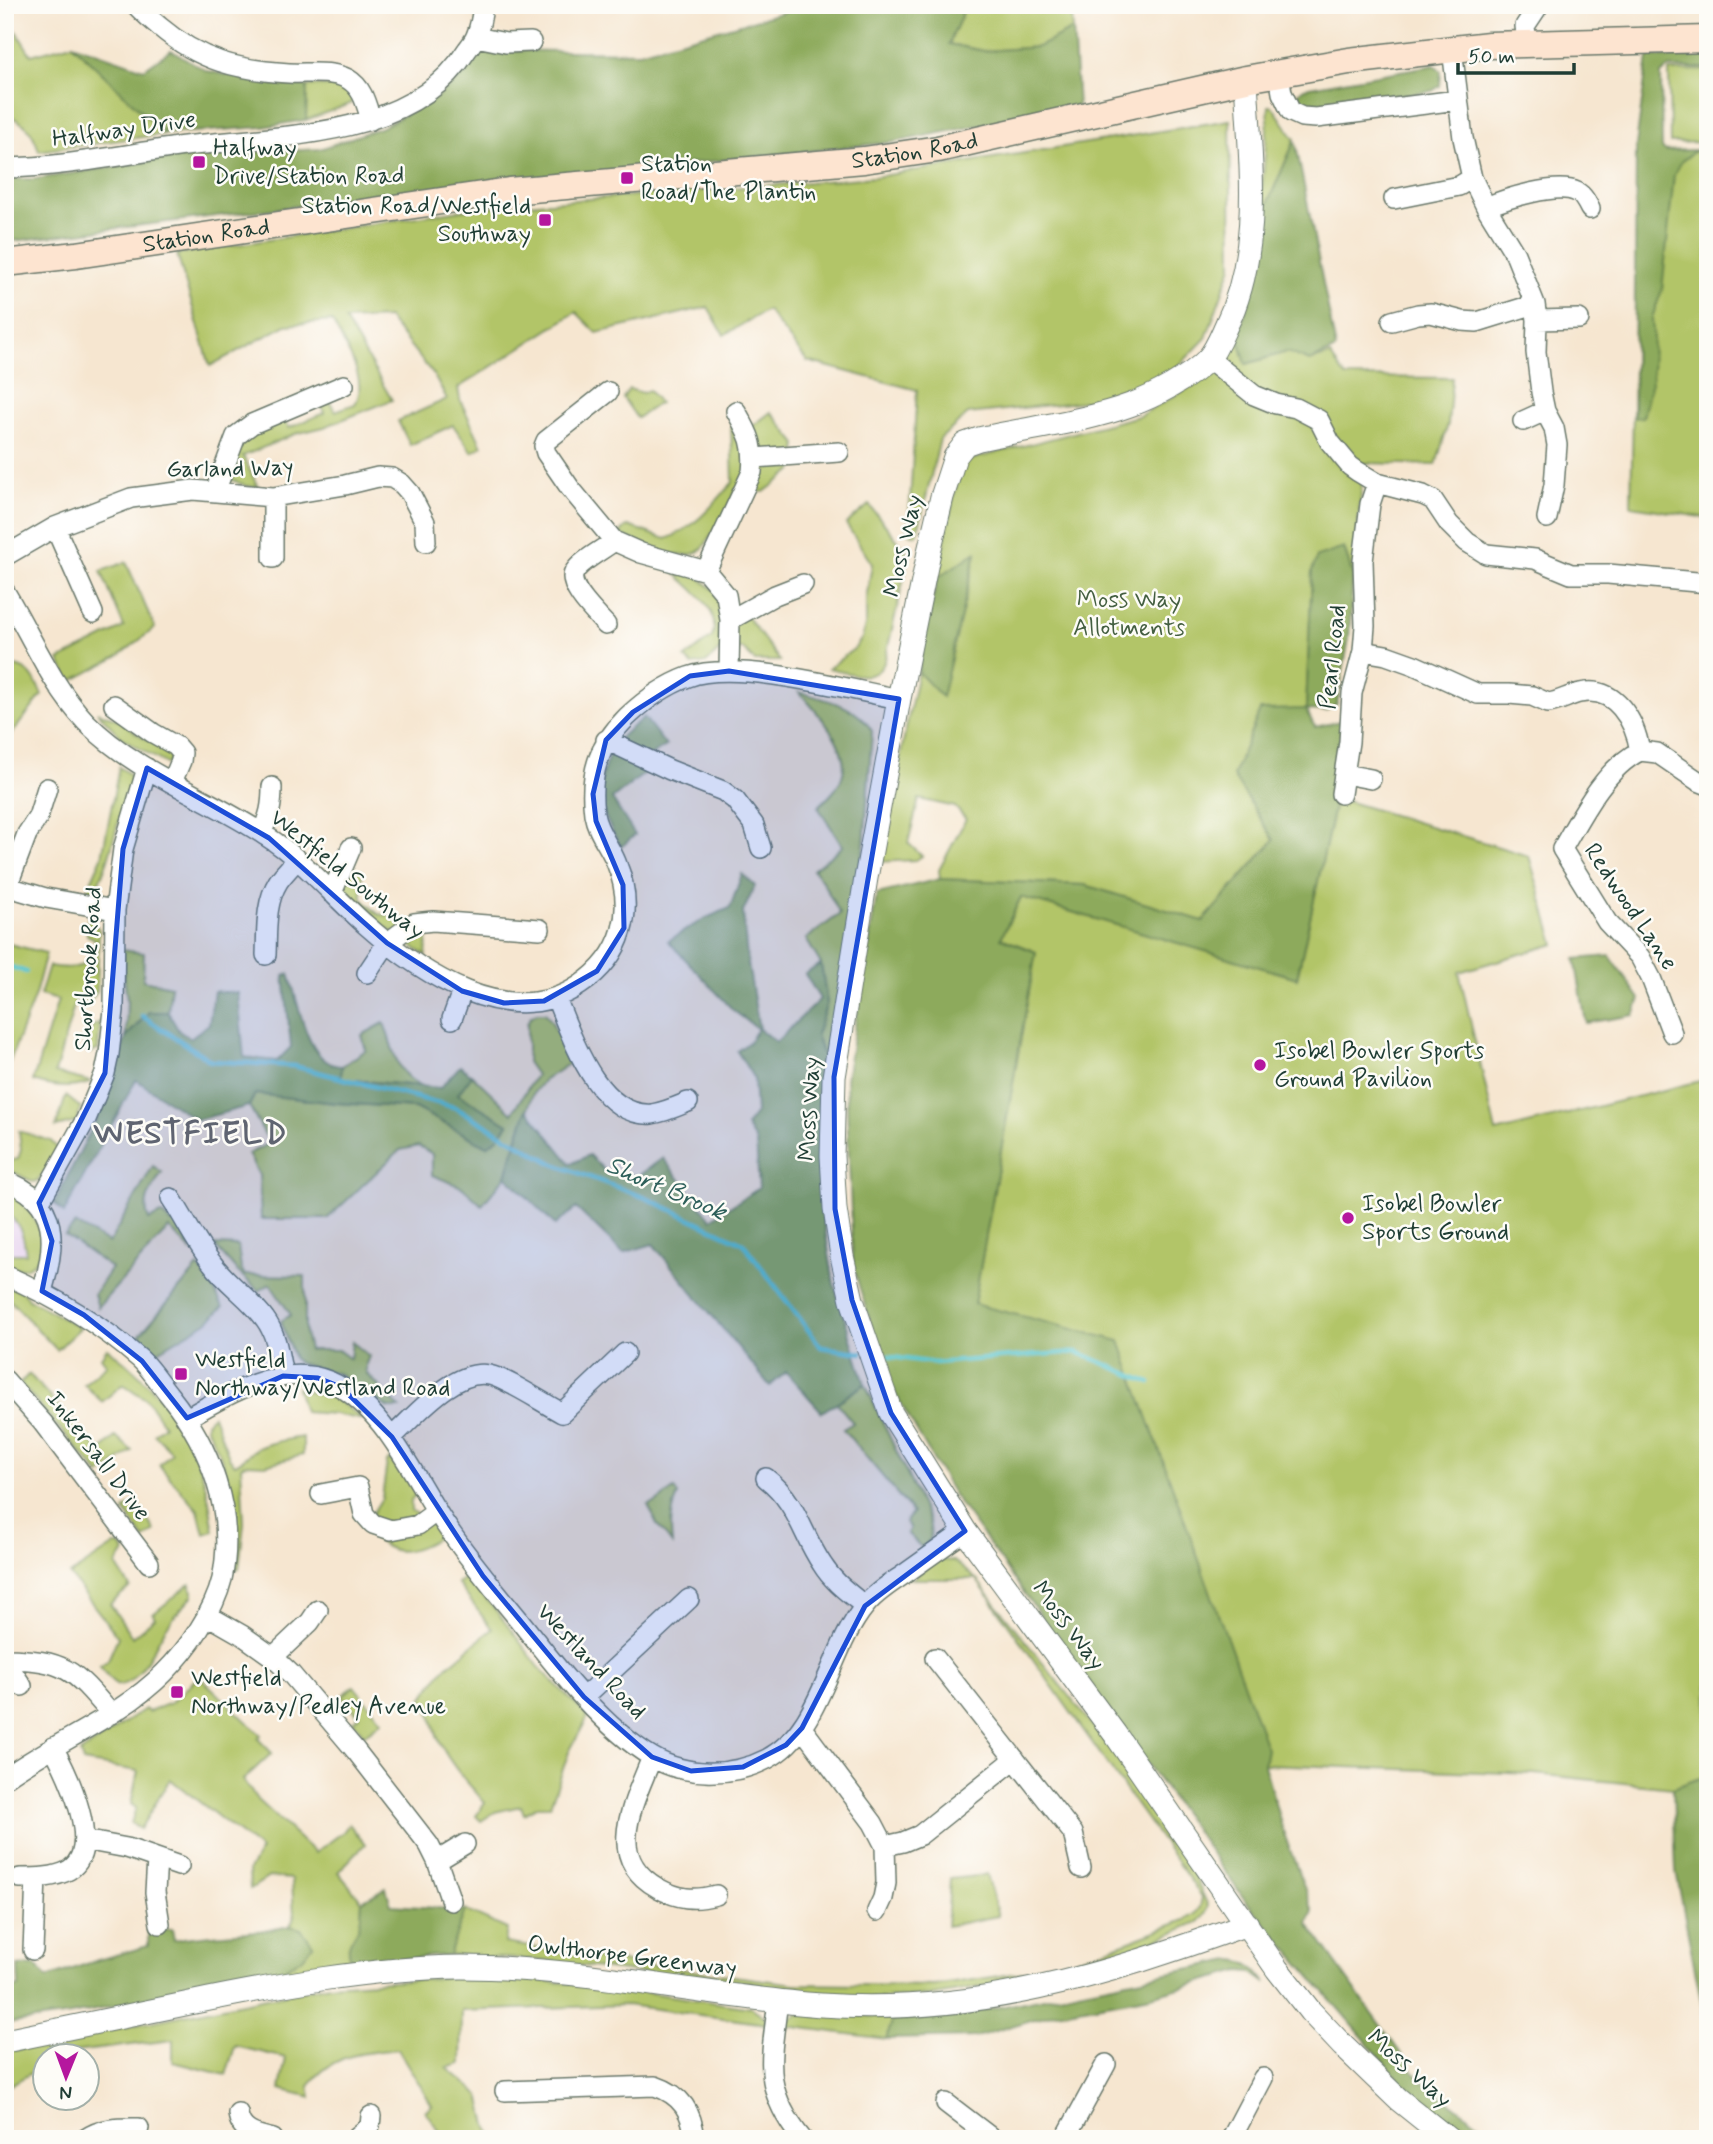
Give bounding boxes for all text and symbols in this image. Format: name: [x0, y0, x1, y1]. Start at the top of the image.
scale bar: [1458, 32, 1573, 76]
text: 50 m: [1468, 43, 1515, 71]
street label: Halfway Drive: [50, 105, 198, 155]
street label: Station Road: [850, 125, 981, 177]
place label: Halfway Drive/Station Road: [213, 133, 404, 192]
place label: Station Road/The Plantin: [641, 149, 816, 208]
marker: Halfway Drive/Station Road: [191, 154, 207, 170]
marker: Station Road/The Plantin: [619, 170, 635, 186]
place label: Station Road/Westfield Southway: [302, 191, 531, 250]
street label: Station Road: [140, 211, 272, 260]
marker: Station Road/Westfield Southway: [537, 212, 553, 228]
street label: Garland Way: [166, 452, 294, 486]
street label: Moss Way: [877, 492, 931, 600]
park label: Moss Way Allotments: [1073, 585, 1185, 644]
street label: Pearl Road: [1312, 603, 1354, 711]
street label: Westfield Southway: [263, 803, 431, 947]
street label: Redwood Lane: [1576, 837, 1684, 977]
street label: Shortbrook Road: [68, 886, 110, 1052]
place label: Isobel Bowler Sports Ground Pavilion: [1274, 1036, 1485, 1095]
street label: Moss Way: [792, 1056, 828, 1162]
marker: Isobel Bowler Sports Ground Pavilion: [1252, 1057, 1268, 1073]
district label: WESTFIELD: [94, 1113, 288, 1155]
water label: Short Brook: [601, 1149, 733, 1230]
place label: Isobel Bowler Sports Ground: [1362, 1189, 1509, 1248]
marker: Isobel Bowler Sports Ground: [1340, 1210, 1356, 1226]
place label: Westfield Northway/Westland Road: [195, 1345, 450, 1404]
marker: Westfield Northway/Westland Road: [173, 1366, 189, 1382]
street label: Inkersall Drive: [39, 1385, 157, 1527]
street label: Moss Way: [1024, 1575, 1112, 1677]
street label: Westland Road: [529, 1597, 653, 1727]
place label: Westfield Northway/Pedley Avenue: [191, 1663, 446, 1722]
marker: Westfield Northway/Pedley Avenue: [169, 1684, 185, 1700]
street label: Owlthorpe Greenway: [526, 1929, 738, 1985]
street label: Moss Way: [1360, 2023, 1458, 2115]
north arrow: [32, 2042, 102, 2112]
text: N: [59, 2080, 72, 2105]

